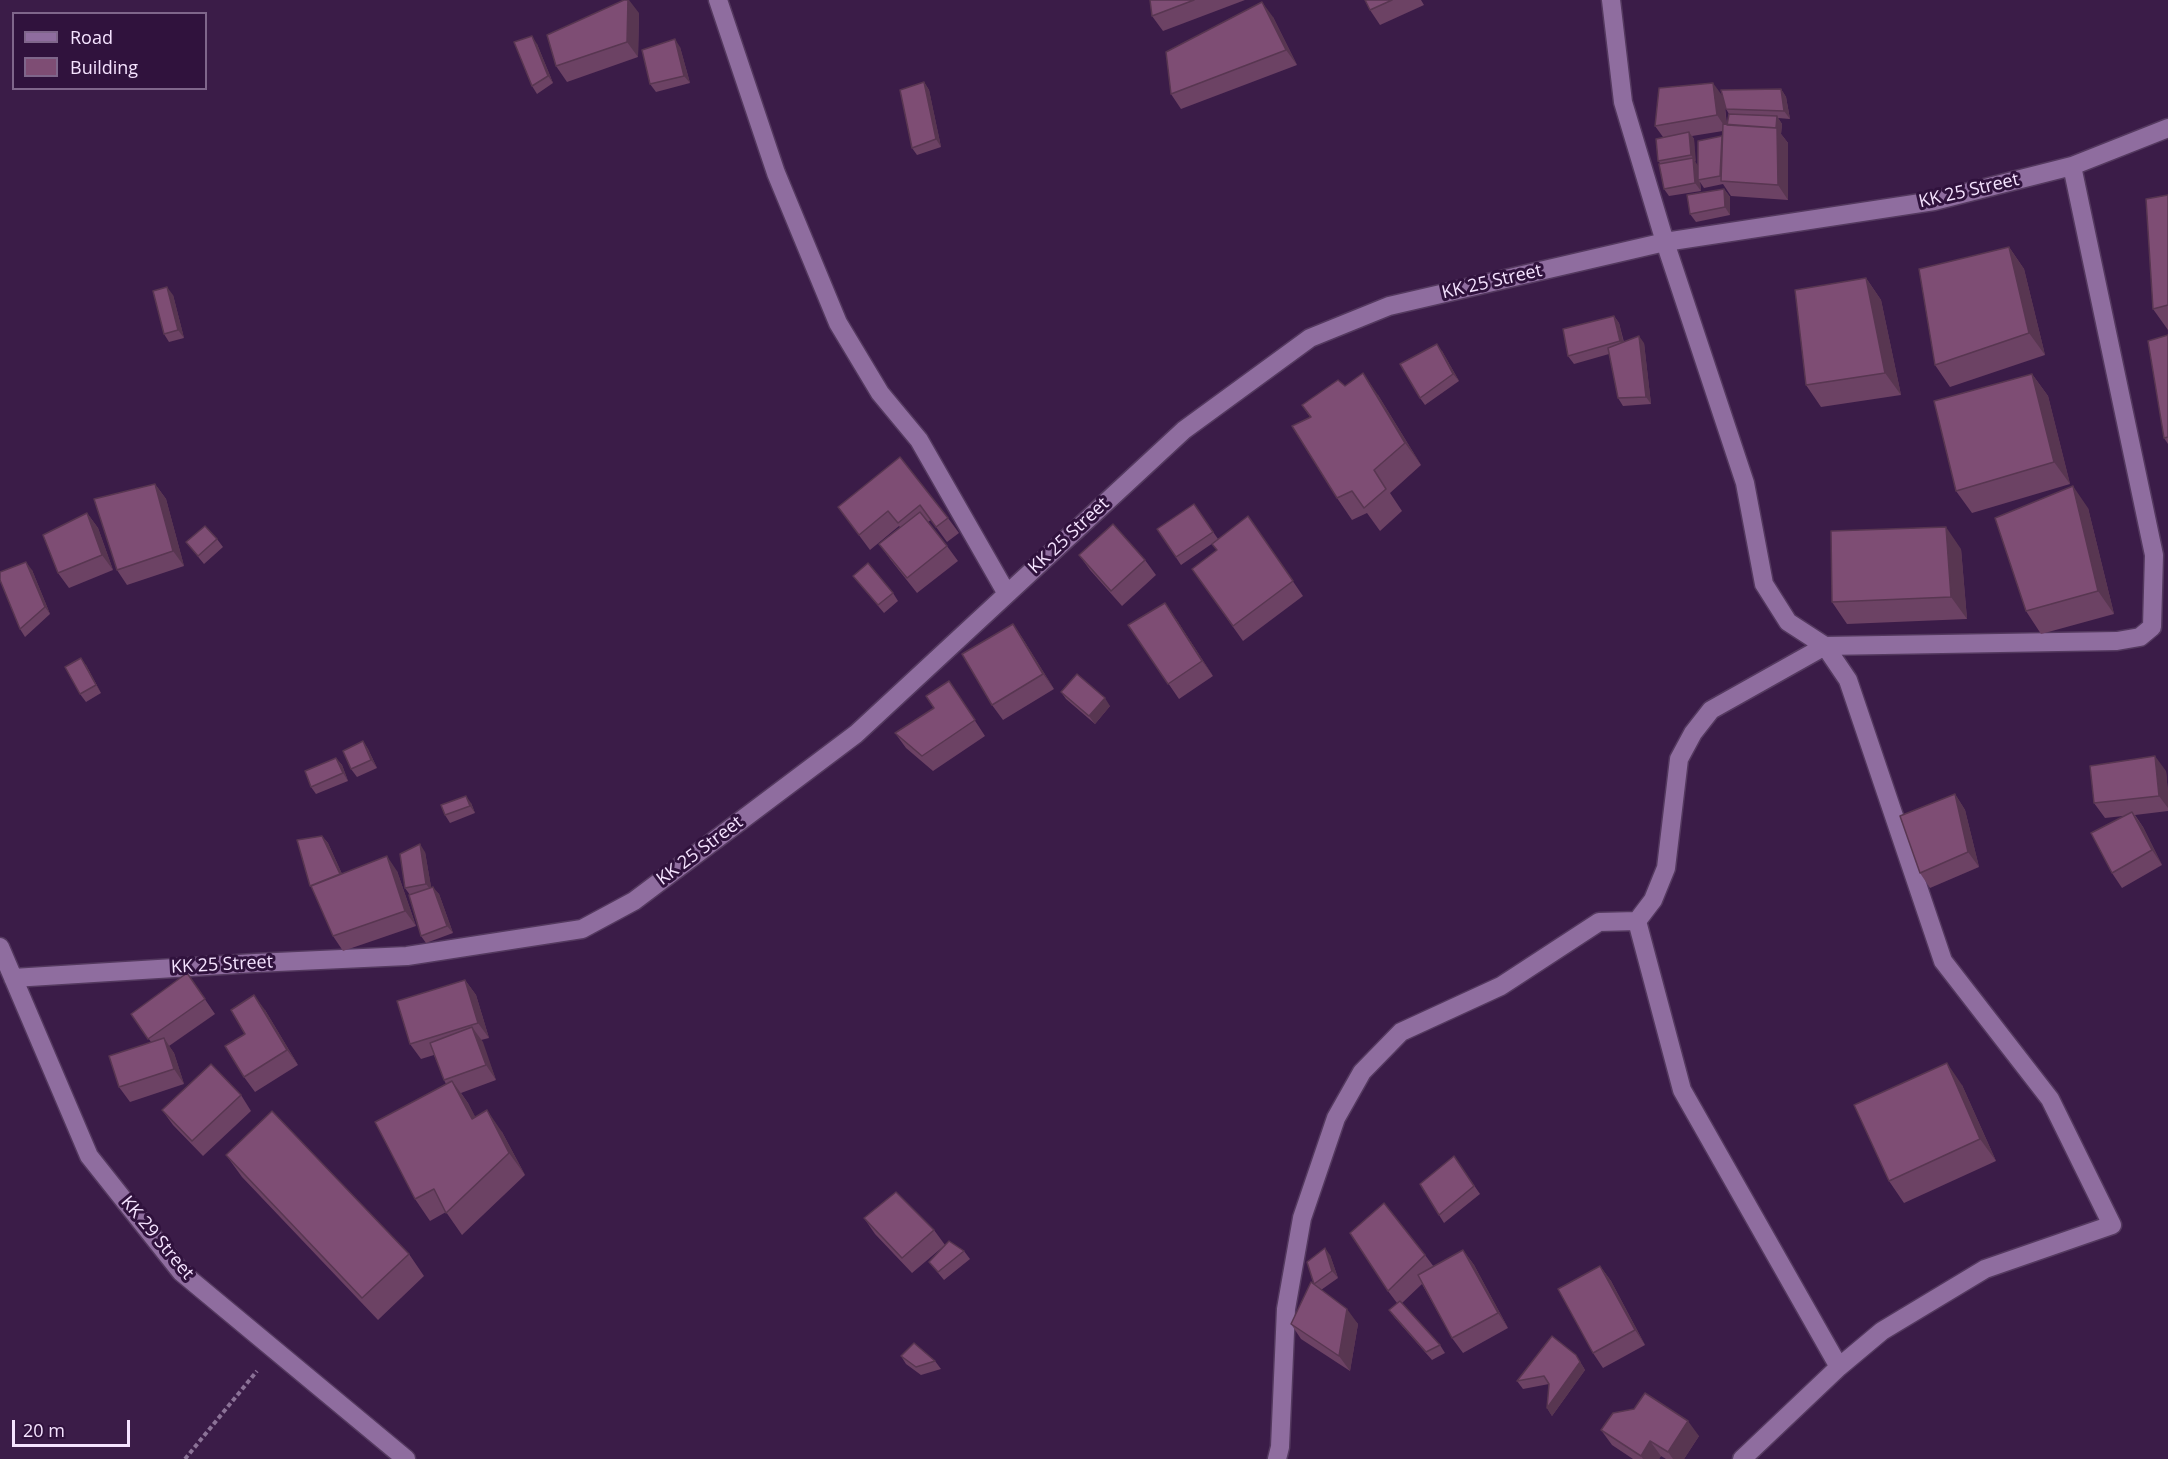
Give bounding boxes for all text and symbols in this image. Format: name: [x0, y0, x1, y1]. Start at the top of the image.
legend: [12, 12, 207, 90]
text: Road: [70, 25, 113, 49]
text: Building: [70, 55, 138, 79]
street label: KK 25 Street: [1917, 169, 2021, 213]
street label: KK 25 Street: [1440, 260, 1544, 304]
street label: KK 25 Street: [1024, 493, 1114, 579]
street label: KK 25 Street: [653, 812, 747, 890]
street label: KK 25 Street: [170, 952, 274, 978]
street label: KK 29 Street: [116, 1192, 198, 1284]
scale bar: [15, 1408, 134, 1446]
text: 20 m: [23, 1418, 65, 1442]

